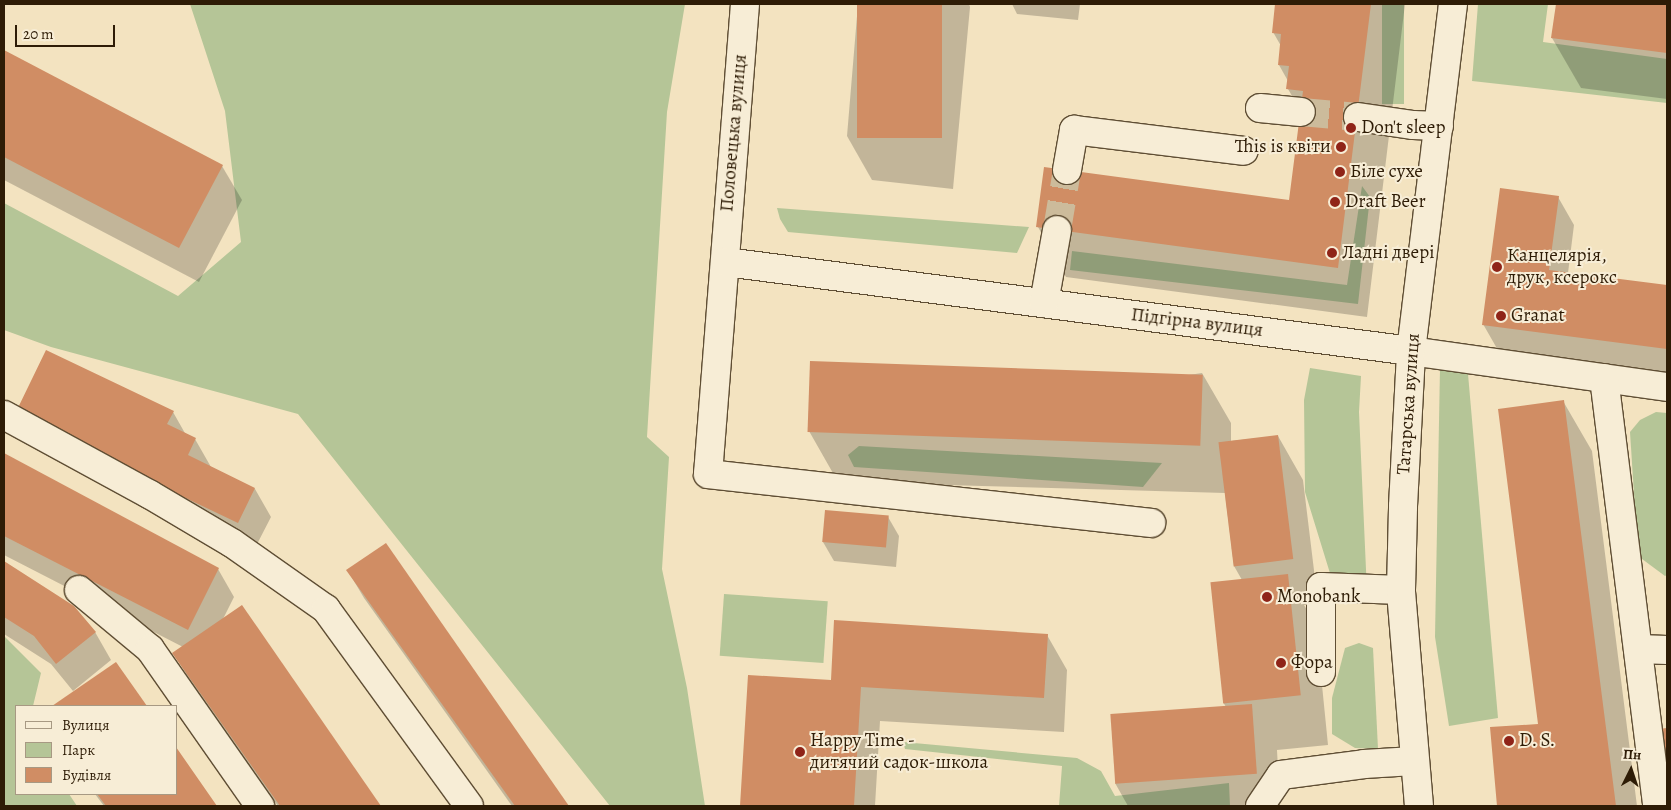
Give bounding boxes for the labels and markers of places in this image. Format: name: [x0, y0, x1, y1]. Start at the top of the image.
place label: Don't sleep: [1361, 117, 1445, 139]
marker: Don't sleep: [1345, 122, 1357, 134]
place label: This is квіти: [1235, 136, 1331, 158]
marker: This is квіти: [1335, 141, 1347, 153]
place label: Біле сухе: [1350, 161, 1423, 183]
marker: Біле сухе: [1334, 166, 1346, 178]
place label: Draft Beer: [1345, 191, 1426, 213]
marker: Draft Beer: [1329, 196, 1341, 208]
place label: Ладні двері: [1342, 242, 1435, 264]
place label: Канцелярія, друк, ксерокс: [1507, 245, 1617, 289]
marker: Ладні двері: [1326, 247, 1338, 259]
marker: Канцелярія, друк, ксерокс: [1491, 261, 1503, 273]
place label: Granat: [1511, 305, 1565, 327]
marker: Granat: [1495, 310, 1507, 322]
place label: Monobank: [1277, 586, 1360, 608]
marker: Monobank: [1261, 591, 1273, 603]
place label: Фора: [1291, 652, 1333, 674]
marker: Фора: [1275, 657, 1287, 669]
place label: Happy Time - дитячий садок-школа: [810, 730, 988, 774]
place label: D. S.: [1519, 730, 1556, 752]
marker: D. S.: [1503, 735, 1515, 747]
marker: Happy Time - дитячий садок-школа: [794, 746, 806, 758]

